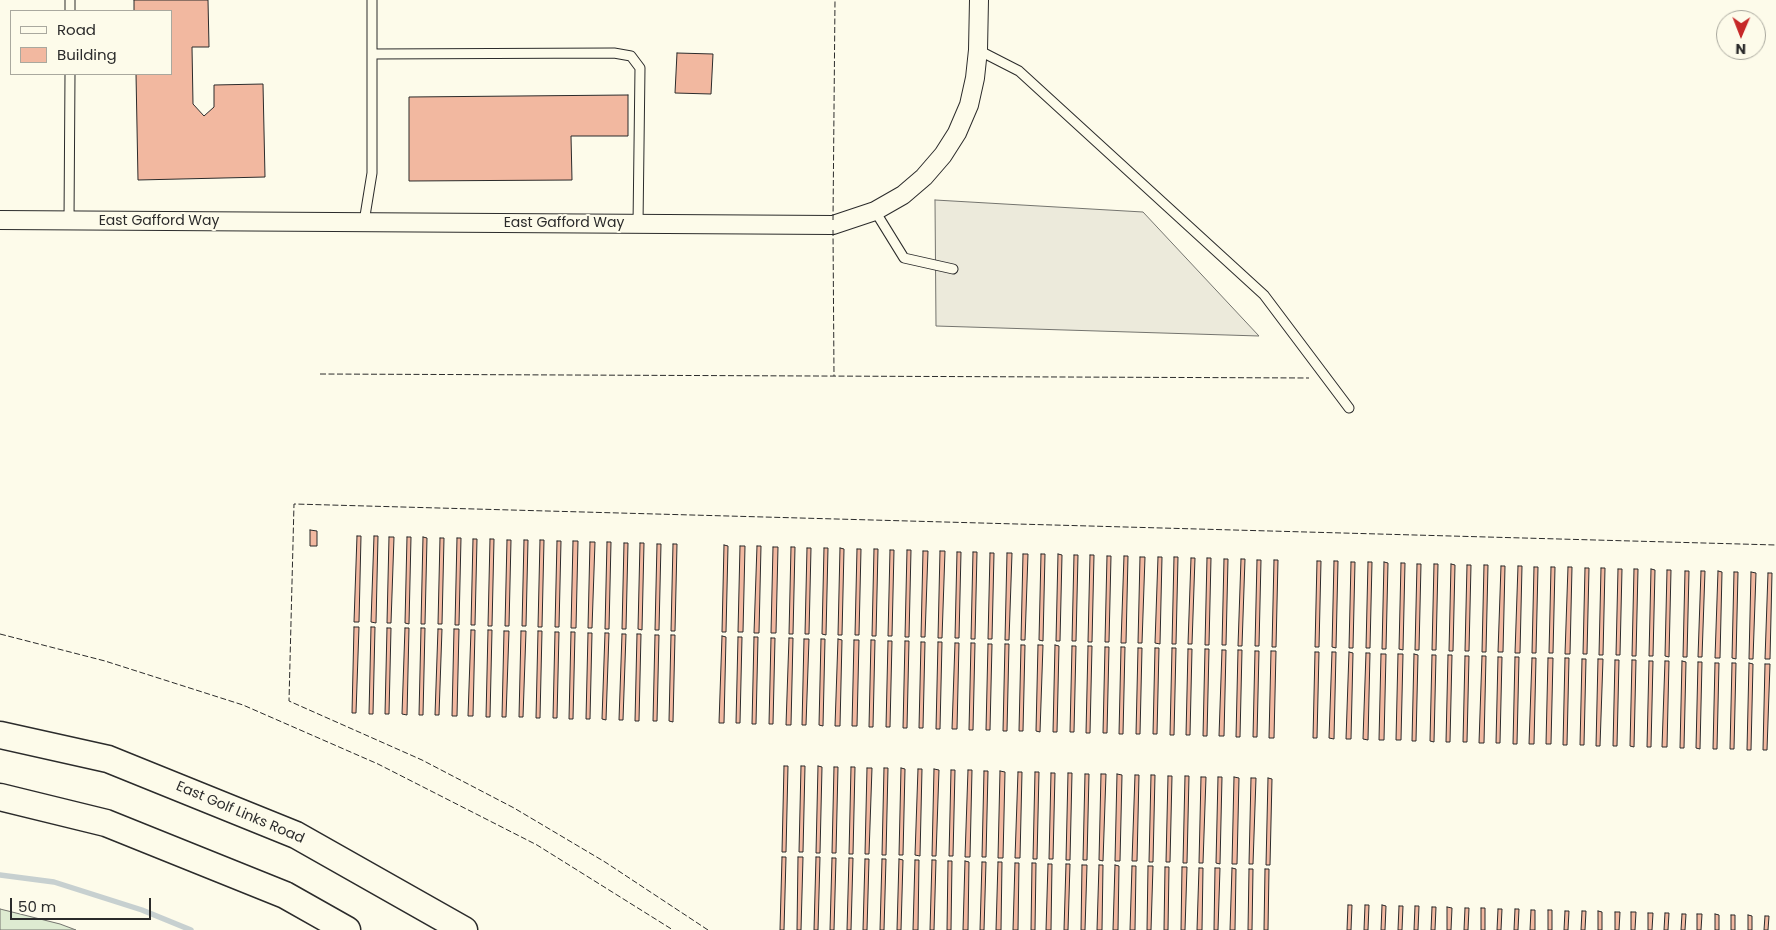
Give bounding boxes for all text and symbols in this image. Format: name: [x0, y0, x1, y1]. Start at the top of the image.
legend: [10, 10, 172, 75]
north arrow: [1716, 10, 1766, 60]
text: Road: [57, 19, 96, 40]
text: N: [1735, 39, 1746, 59]
text: Building: [57, 44, 117, 65]
street label: East Gafford Way: [99, 213, 219, 229]
street label: East Gafford Way: [504, 215, 624, 231]
street label: East Golf Links Road: [173, 778, 307, 848]
scale bar: [12, 888, 154, 920]
text: 50 m: [18, 896, 56, 917]

